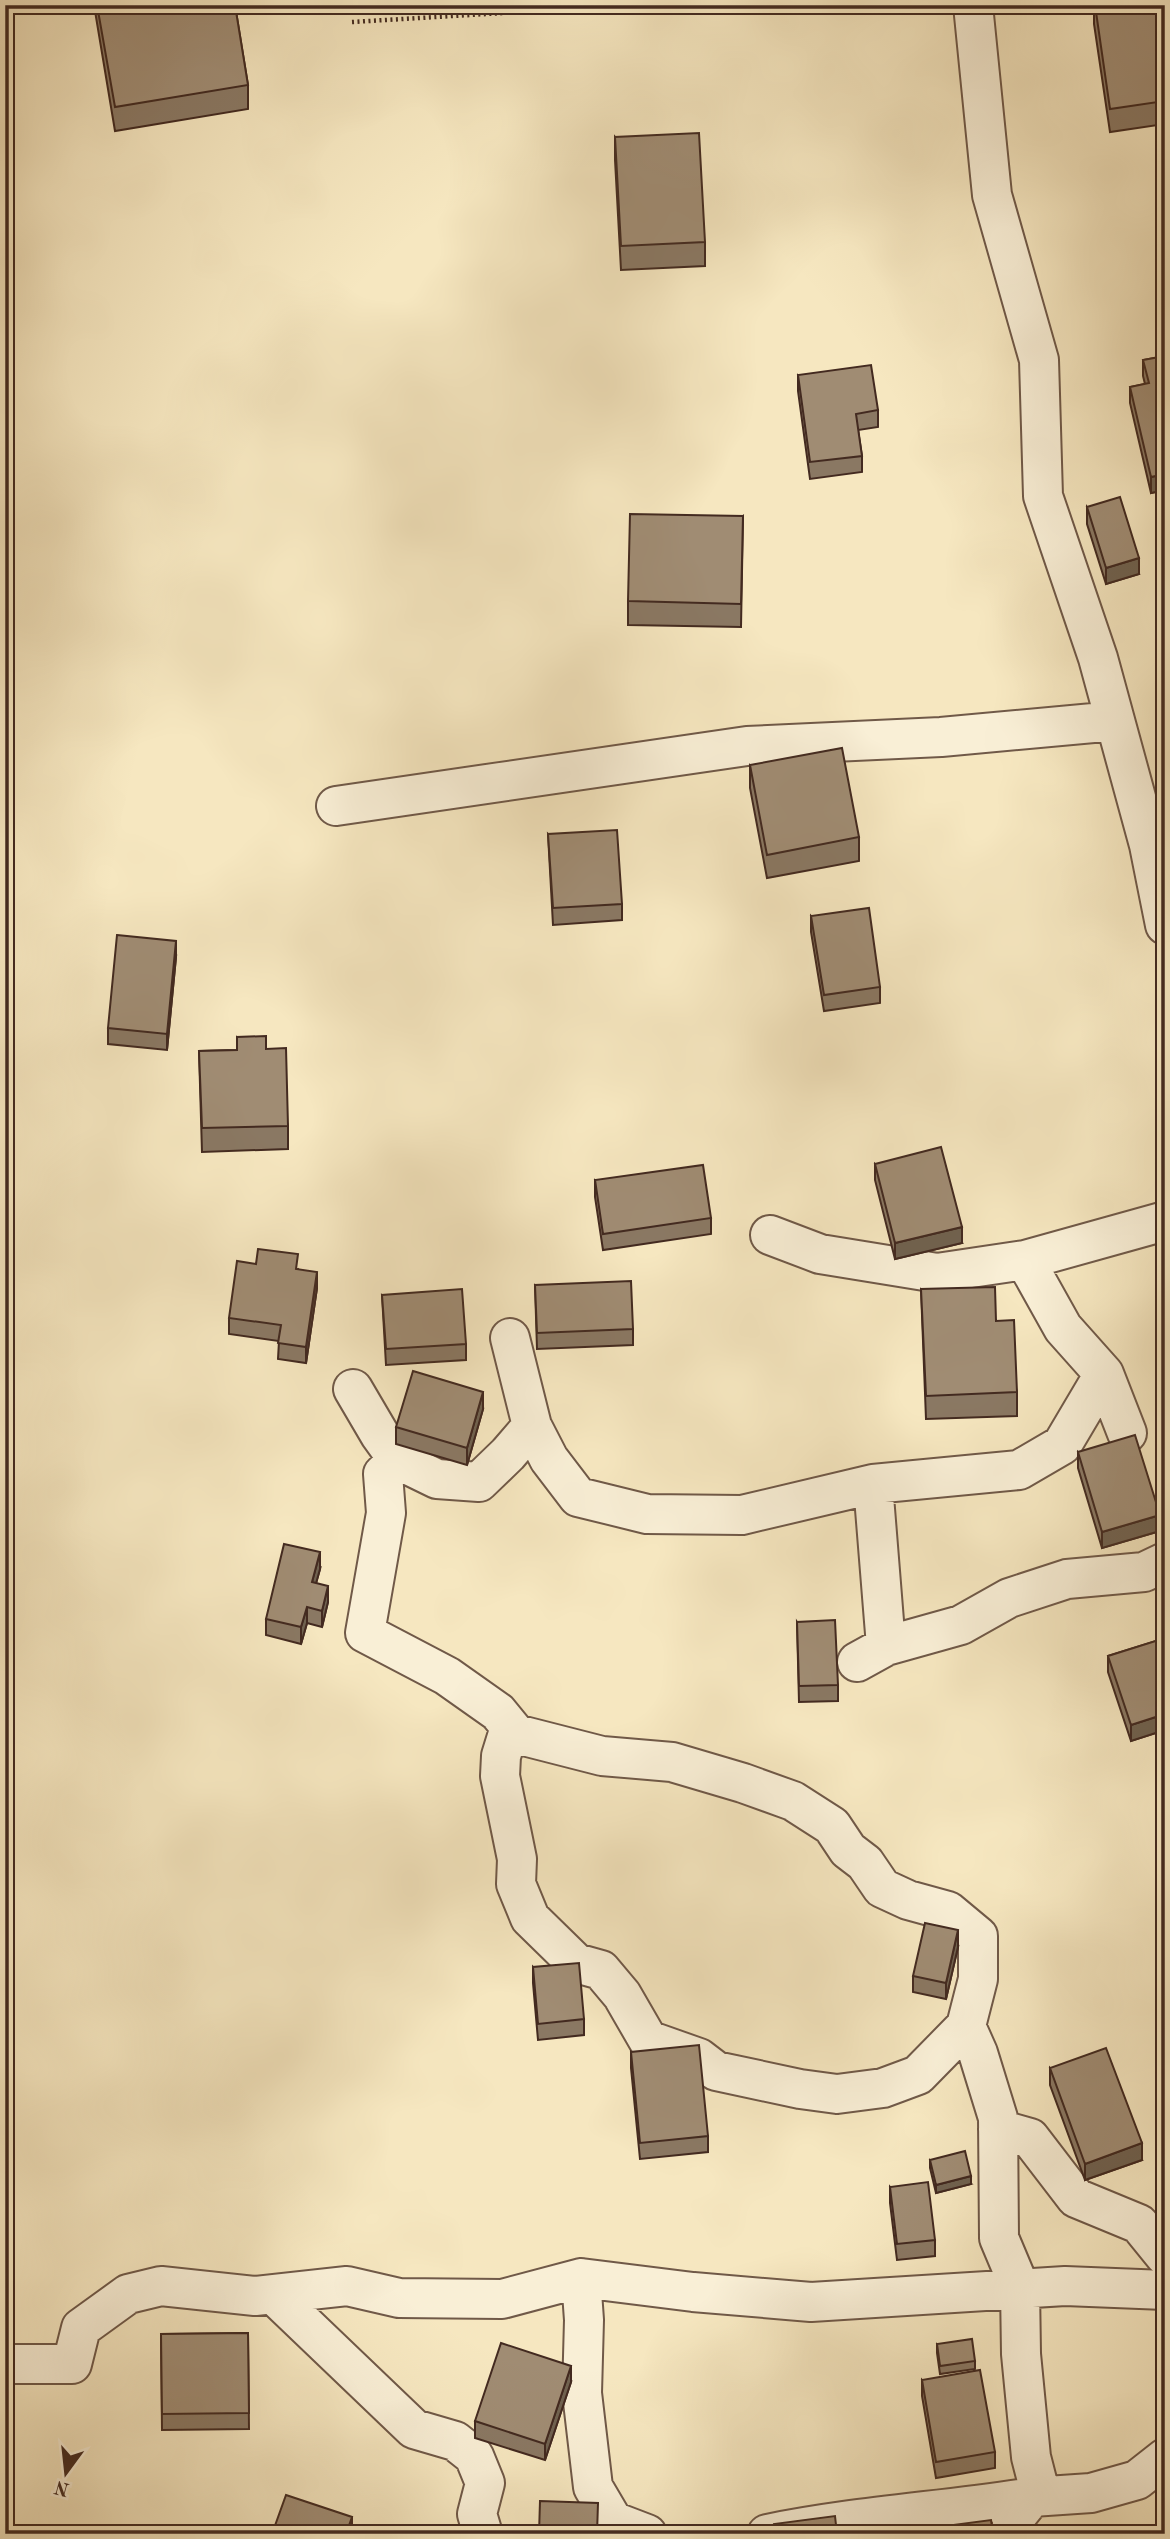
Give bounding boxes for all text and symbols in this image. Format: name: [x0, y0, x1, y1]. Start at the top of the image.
north arrow: [32, 2438, 102, 2508]
text: N: [52, 2476, 72, 2498]

